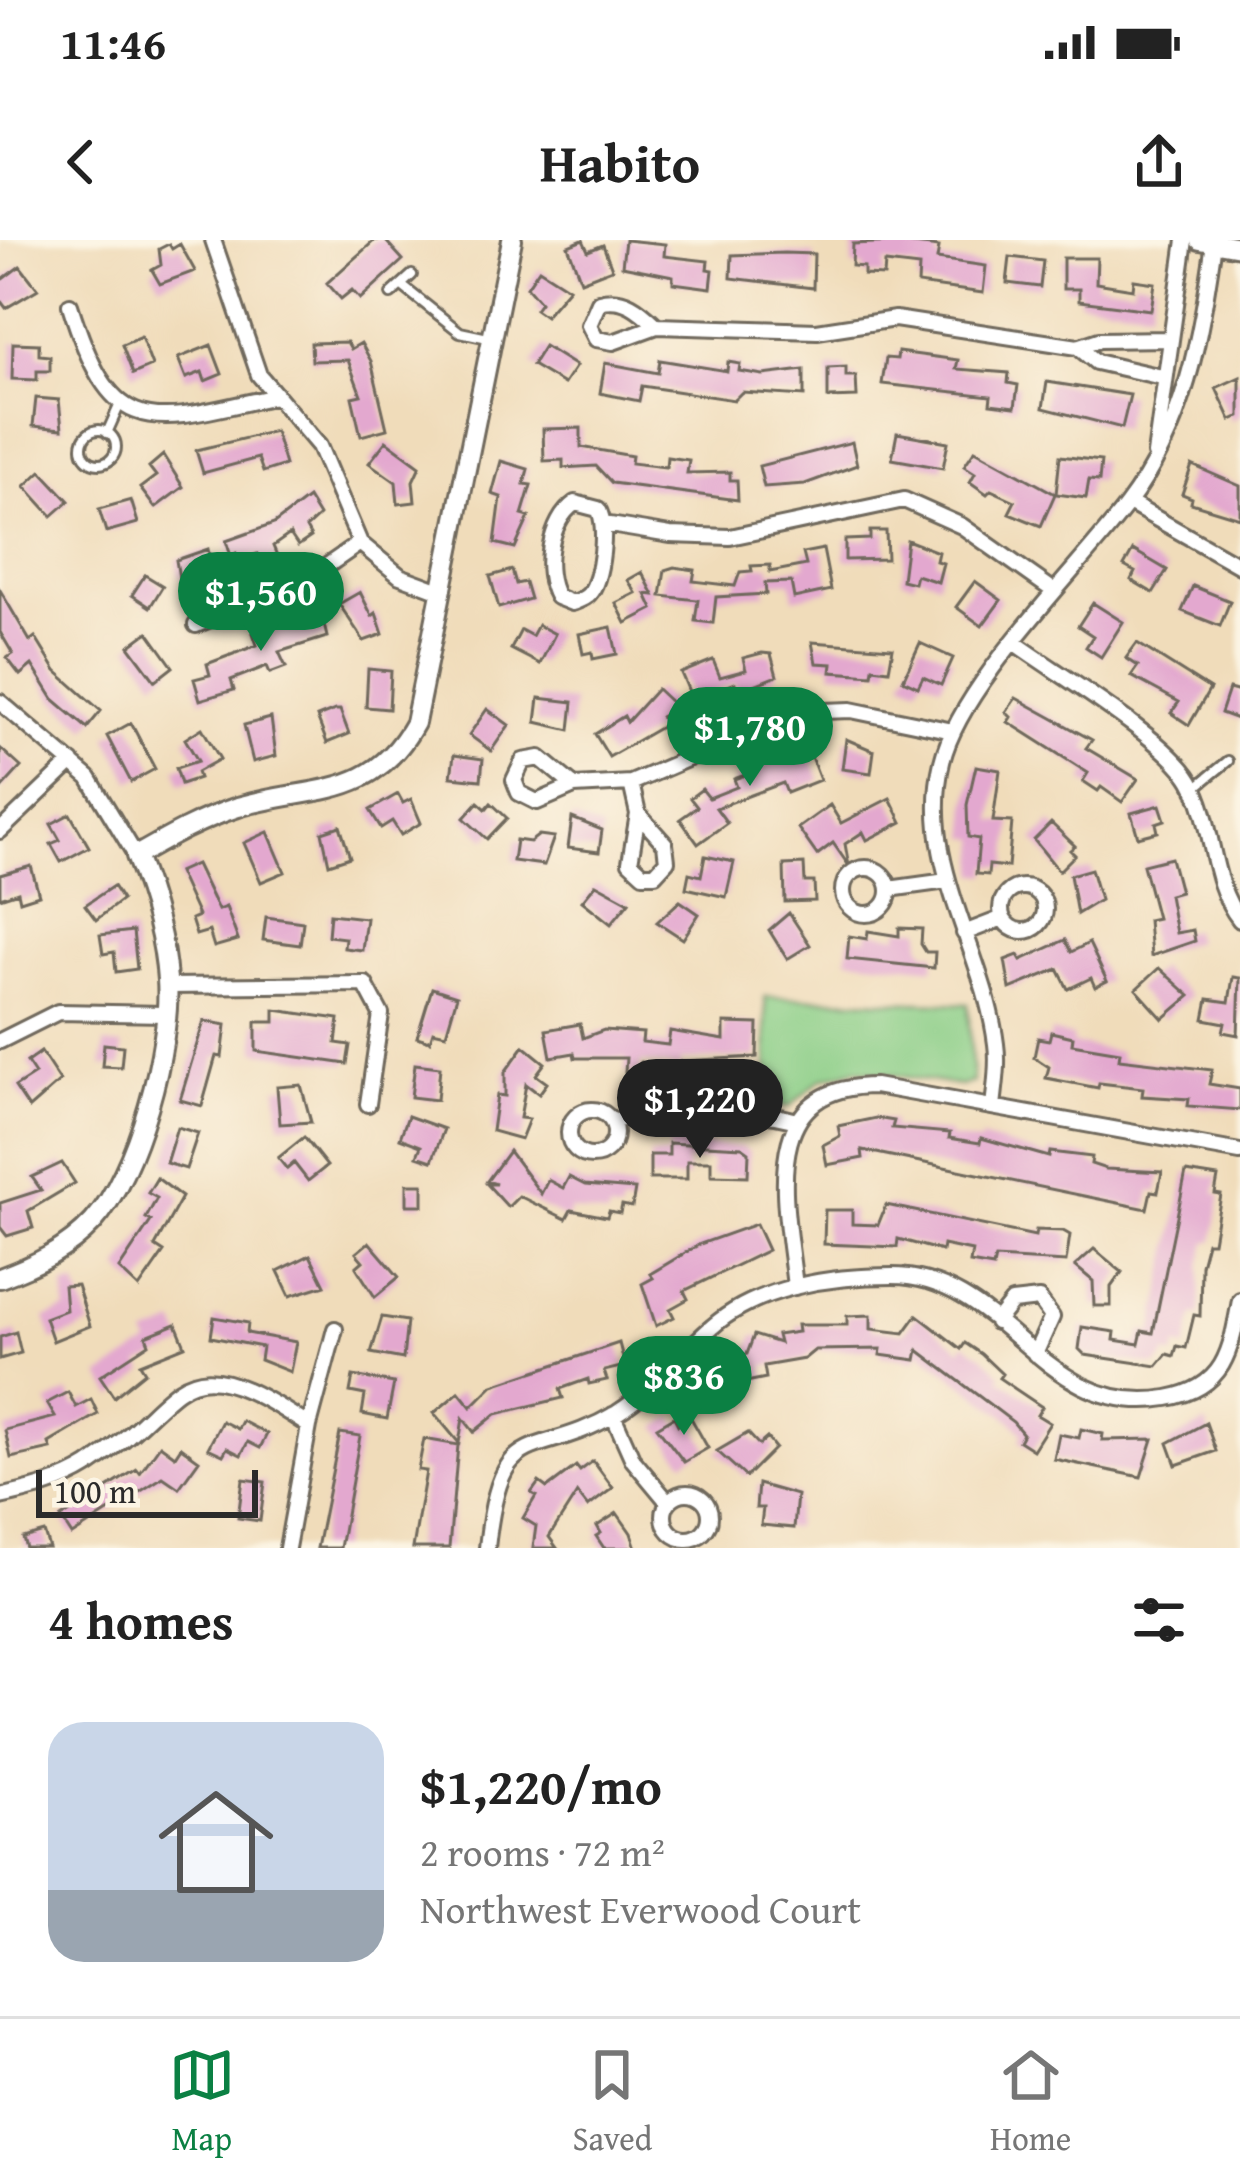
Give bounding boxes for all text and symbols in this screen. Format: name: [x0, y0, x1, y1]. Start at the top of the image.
text: 11:46: [60, 10, 166, 75]
text: Habito: [540, 123, 700, 202]
icon: back: [48, 129, 114, 195]
icon: share: [1126, 129, 1192, 195]
pin: $1,560: [163, 552, 359, 654]
text: $1,560: [205, 562, 317, 619]
pin: $1,780: [652, 687, 848, 789]
text: $1,780: [694, 697, 806, 754]
pin: $1,220: [602, 1059, 798, 1161]
text: $1,220: [644, 1069, 756, 1126]
pin: $836: [613, 1336, 755, 1438]
text: $836: [644, 1346, 724, 1403]
scale bar: [36, 1464, 258, 1517]
text: 100 m: [54, 1467, 136, 1515]
text: 4 homes: [48, 1583, 234, 1658]
icon: filters: [1126, 1587, 1192, 1653]
text: $1,220/mo: [420, 1748, 662, 1823]
icon: home: [144, 1770, 288, 1914]
text: 2 rooms · 72 m²: [420, 1823, 665, 1880]
text: Northwest Everwood Court: [420, 1880, 861, 1937]
tab: Map: [169, 2042, 235, 2162]
tab: Saved: [572, 2042, 652, 2162]
tab: Home: [990, 2042, 1071, 2162]

